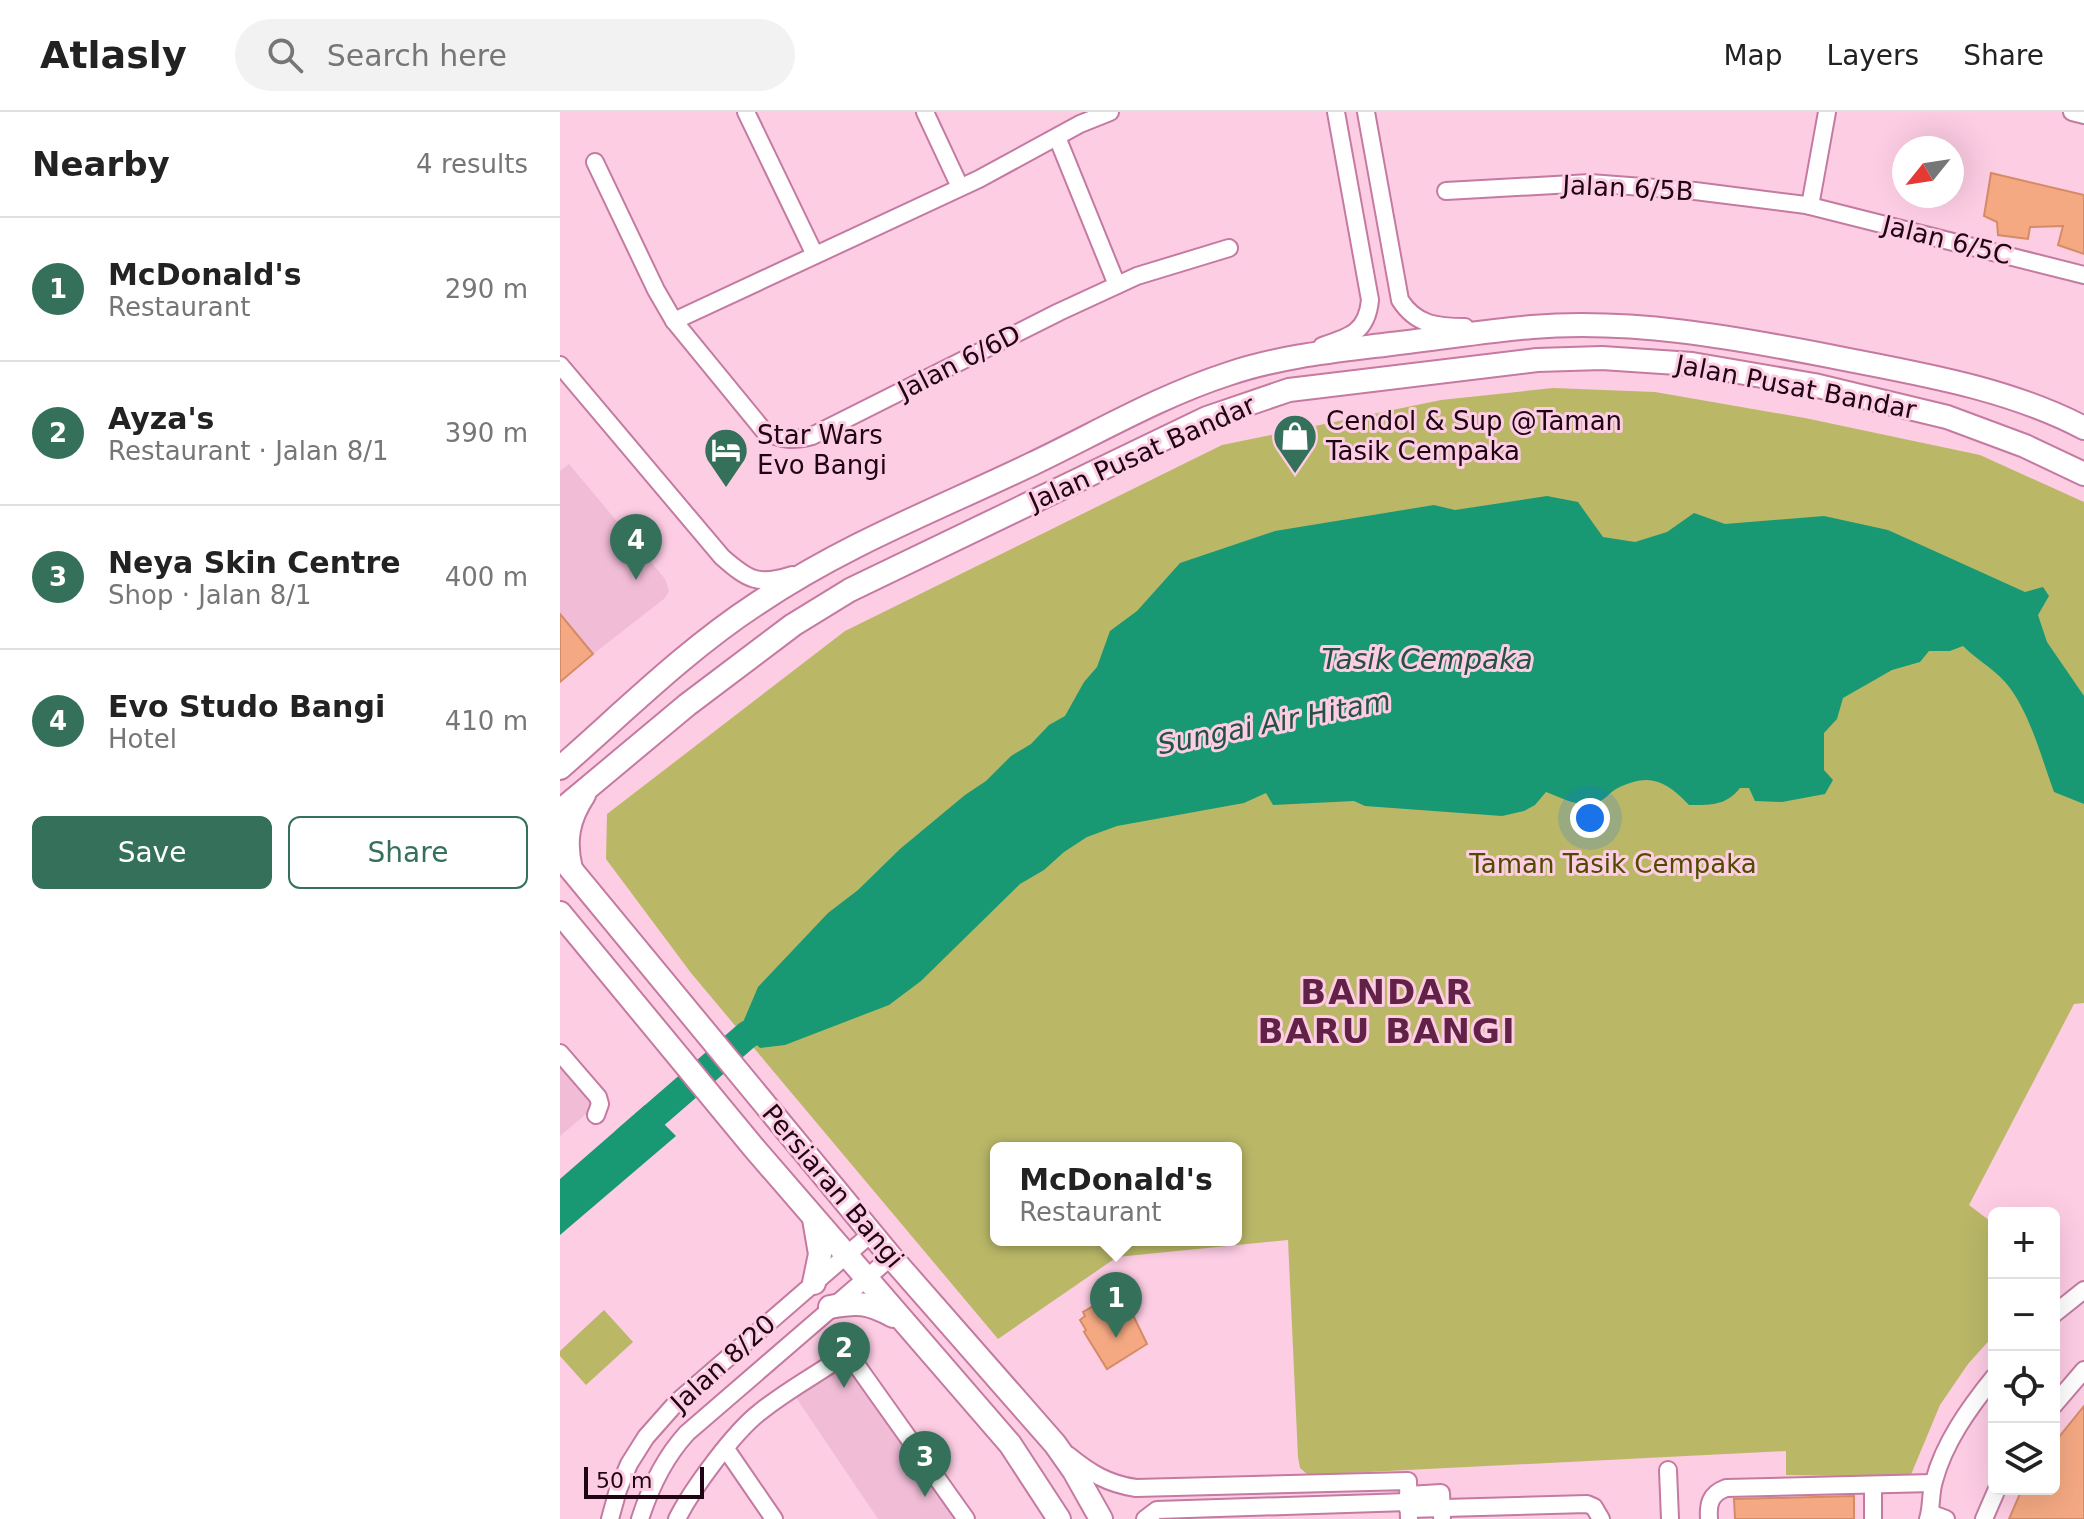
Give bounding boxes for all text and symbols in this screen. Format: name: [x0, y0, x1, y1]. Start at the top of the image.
search box: [235, 19, 795, 91]
text: Atlasly: [40, 33, 187, 77]
icon: search: [263, 33, 307, 77]
text: Search here: [327, 38, 507, 73]
text: Map: [1723, 39, 1783, 72]
text: Layers: [1827, 39, 1919, 72]
text: Share: [1963, 39, 2044, 72]
north arrow: [1892, 136, 1964, 208]
text: Nearby: [32, 144, 170, 184]
text: 4 results: [416, 149, 528, 179]
street label: Jalan 6/5B: [1560, 169, 1694, 206]
street label: Jalan 6/5C: [1878, 209, 2014, 270]
text: McDonald's: [108, 257, 302, 292]
text: 1: [49, 274, 67, 304]
text: 290 m: [445, 274, 528, 304]
text: Restaurant: [108, 292, 250, 322]
street label: Jalan 6/6D: [891, 318, 1025, 407]
street label: Jalan Pusat Bandar: [1671, 349, 1919, 425]
street label: Jalan Pusat Bandar: [1022, 389, 1260, 517]
text: Ayza's: [108, 401, 214, 436]
place label: Cendol & Sup @Taman Tasik Cempaka: [1325, 406, 1622, 466]
shop icon: Cendol & Sup @Taman Tasik Cempaka: [1271, 412, 1319, 475]
text: 2: [49, 418, 67, 448]
text: 390 m: [445, 418, 528, 448]
place label: Star Wars Evo Bangi: [757, 420, 887, 480]
hotel icon: Star Wars Evo Bangi: [702, 426, 750, 489]
text: Restaurant · Jalan 8/1: [108, 436, 388, 466]
pin: 4: [610, 514, 662, 580]
text: Neya Skin Centre: [108, 545, 401, 580]
text: 3: [49, 562, 67, 592]
text: 400 m: [445, 562, 528, 592]
text: Shop · Jalan 8/1: [108, 580, 312, 610]
water label: Tasik Cempaka: [1321, 643, 1533, 676]
water label: Sungai Air Hitam: [1155, 684, 1393, 761]
text: Evo Studo Bangi: [108, 689, 385, 724]
text: 4: [49, 706, 67, 736]
text: 410 m: [445, 706, 528, 736]
text: Hotel: [108, 724, 177, 754]
your location: [1570, 798, 1610, 838]
button: Save: [32, 816, 272, 889]
button: Share: [288, 816, 528, 889]
park label: Taman Tasik Cempaka: [1468, 849, 1757, 879]
district label: BANDAR BARU BANGI: [1257, 972, 1517, 1051]
street label: Persiaran Bangi: [756, 1098, 910, 1274]
popup: [990, 1142, 1242, 1246]
text: McDonald's: [1019, 1162, 1213, 1197]
text: Restaurant: [1019, 1197, 1162, 1227]
map controls: [1988, 1207, 2060, 1495]
button: +: [1988, 1207, 2060, 1279]
pin: 1: [1090, 1272, 1142, 1338]
button: −: [1988, 1279, 2060, 1351]
street label: Jalan 8/20: [663, 1308, 781, 1419]
pin: 2: [818, 1322, 870, 1388]
button: locate: [1988, 1351, 2060, 1423]
button: layers: [1988, 1423, 2060, 1495]
pin: 3: [899, 1431, 951, 1497]
scale bar: [584, 1463, 704, 1499]
text: 50 m: [596, 1468, 652, 1493]

